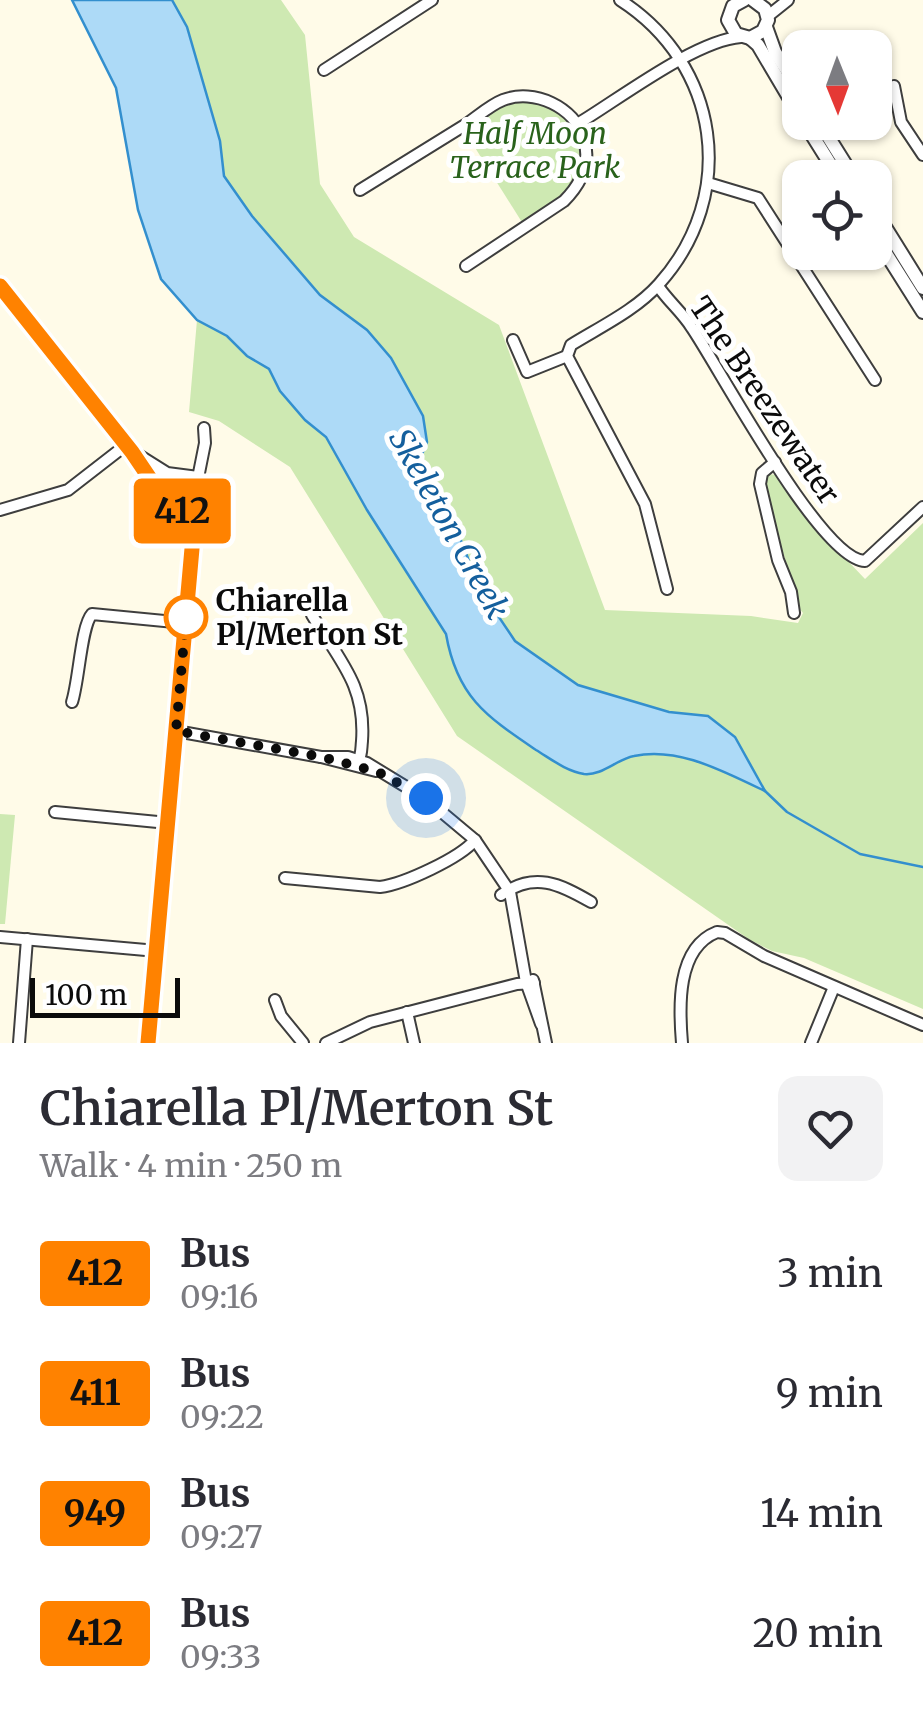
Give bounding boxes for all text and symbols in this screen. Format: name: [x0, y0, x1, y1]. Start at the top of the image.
north arrow: [782, 30, 892, 140]
map controls: [782, 30, 892, 270]
park label: Half Moon Terrace Park: [450, 114, 621, 186]
button: locate: [782, 160, 892, 270]
street label: The Breezewater: [682, 289, 848, 511]
water label: Skeleton Creek: [380, 422, 518, 626]
line badge: 412: [124, 478, 240, 544]
text: 412: [154, 489, 210, 533]
place label: Chiarella Pl/Merton St: [216, 581, 403, 653]
marker: Chiarella Pl/Merton St: [165, 596, 207, 638]
your location: [401, 773, 451, 823]
scale bar: [30, 973, 180, 1018]
text: 100 m: [45, 977, 127, 1013]
button: heart: [778, 1076, 883, 1181]
text: Chiarella Pl/Merton St: [40, 1078, 553, 1138]
text: Walk · 4 min · 250 m: [40, 1146, 342, 1186]
text: Bus: [180, 1230, 250, 1277]
text: 3 min: [777, 1250, 883, 1297]
text: 412: [67, 1251, 123, 1295]
text: 09:16: [180, 1277, 258, 1317]
text: Bus: [180, 1350, 250, 1397]
text: 9 min: [776, 1370, 883, 1417]
text: 411: [69, 1371, 121, 1415]
text: 09:22: [180, 1397, 264, 1437]
text: Bus: [180, 1470, 250, 1517]
text: 14 min: [760, 1490, 883, 1537]
text: 949: [64, 1491, 126, 1535]
text: 09:27: [180, 1517, 263, 1557]
text: Bus: [180, 1590, 250, 1637]
text: 20 min: [753, 1610, 883, 1657]
text: 412: [67, 1611, 123, 1655]
text: 09:33: [180, 1637, 261, 1677]

